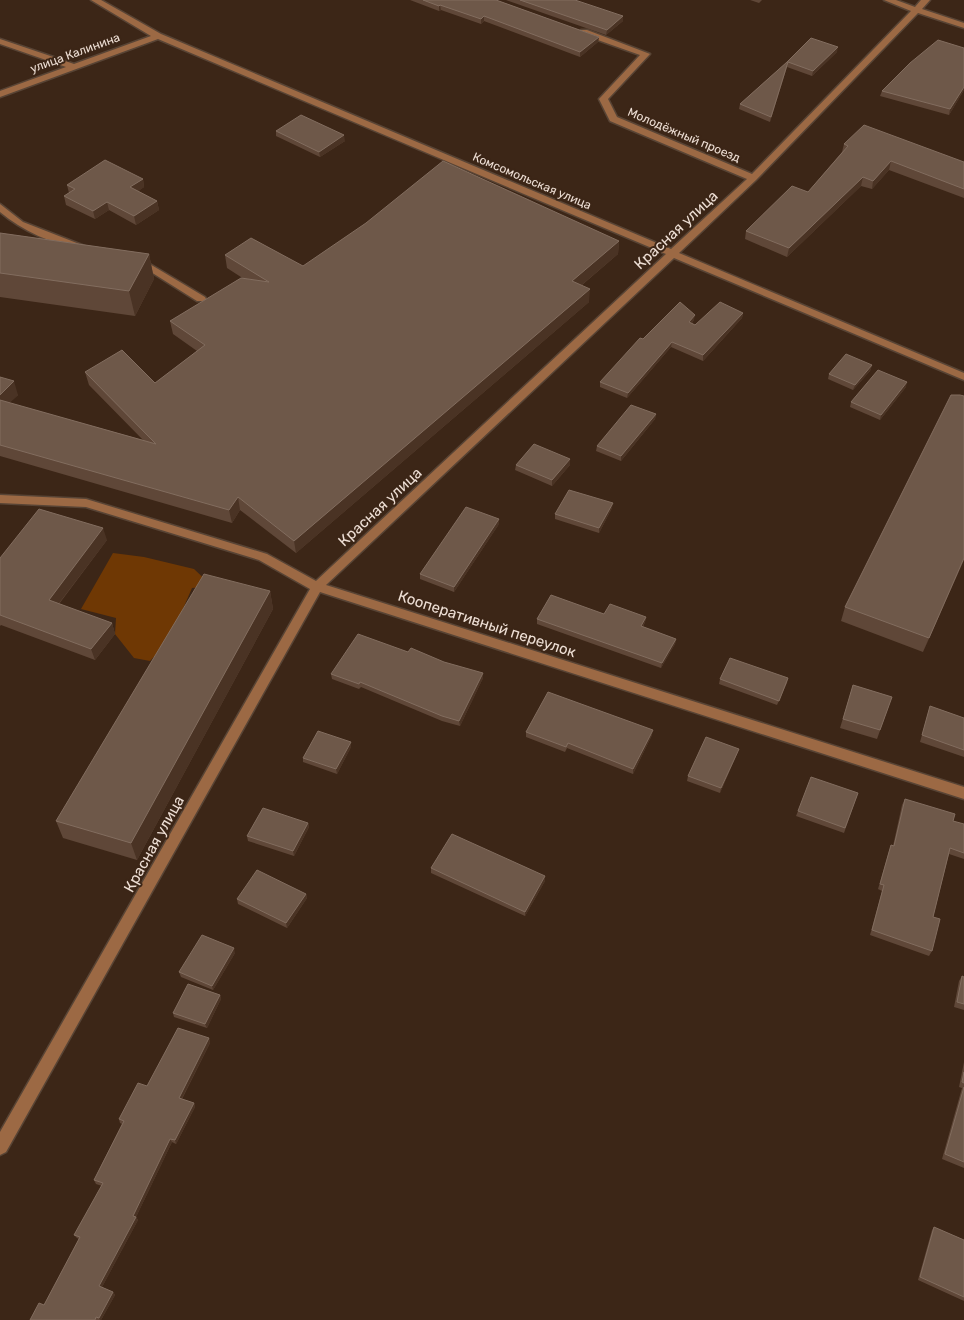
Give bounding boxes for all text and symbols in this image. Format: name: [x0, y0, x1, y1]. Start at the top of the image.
street label: улица Калинина: [28, 30, 122, 76]
street label: Молодёжный проезд: [626, 105, 742, 165]
street label: Комсомольская улица: [471, 150, 593, 212]
street label: Красная улица: [631, 187, 721, 273]
street label: Красная улица: [335, 464, 425, 550]
street label: Кооперативный переулок: [396, 587, 578, 661]
street label: Красная улица: [120, 793, 188, 895]

